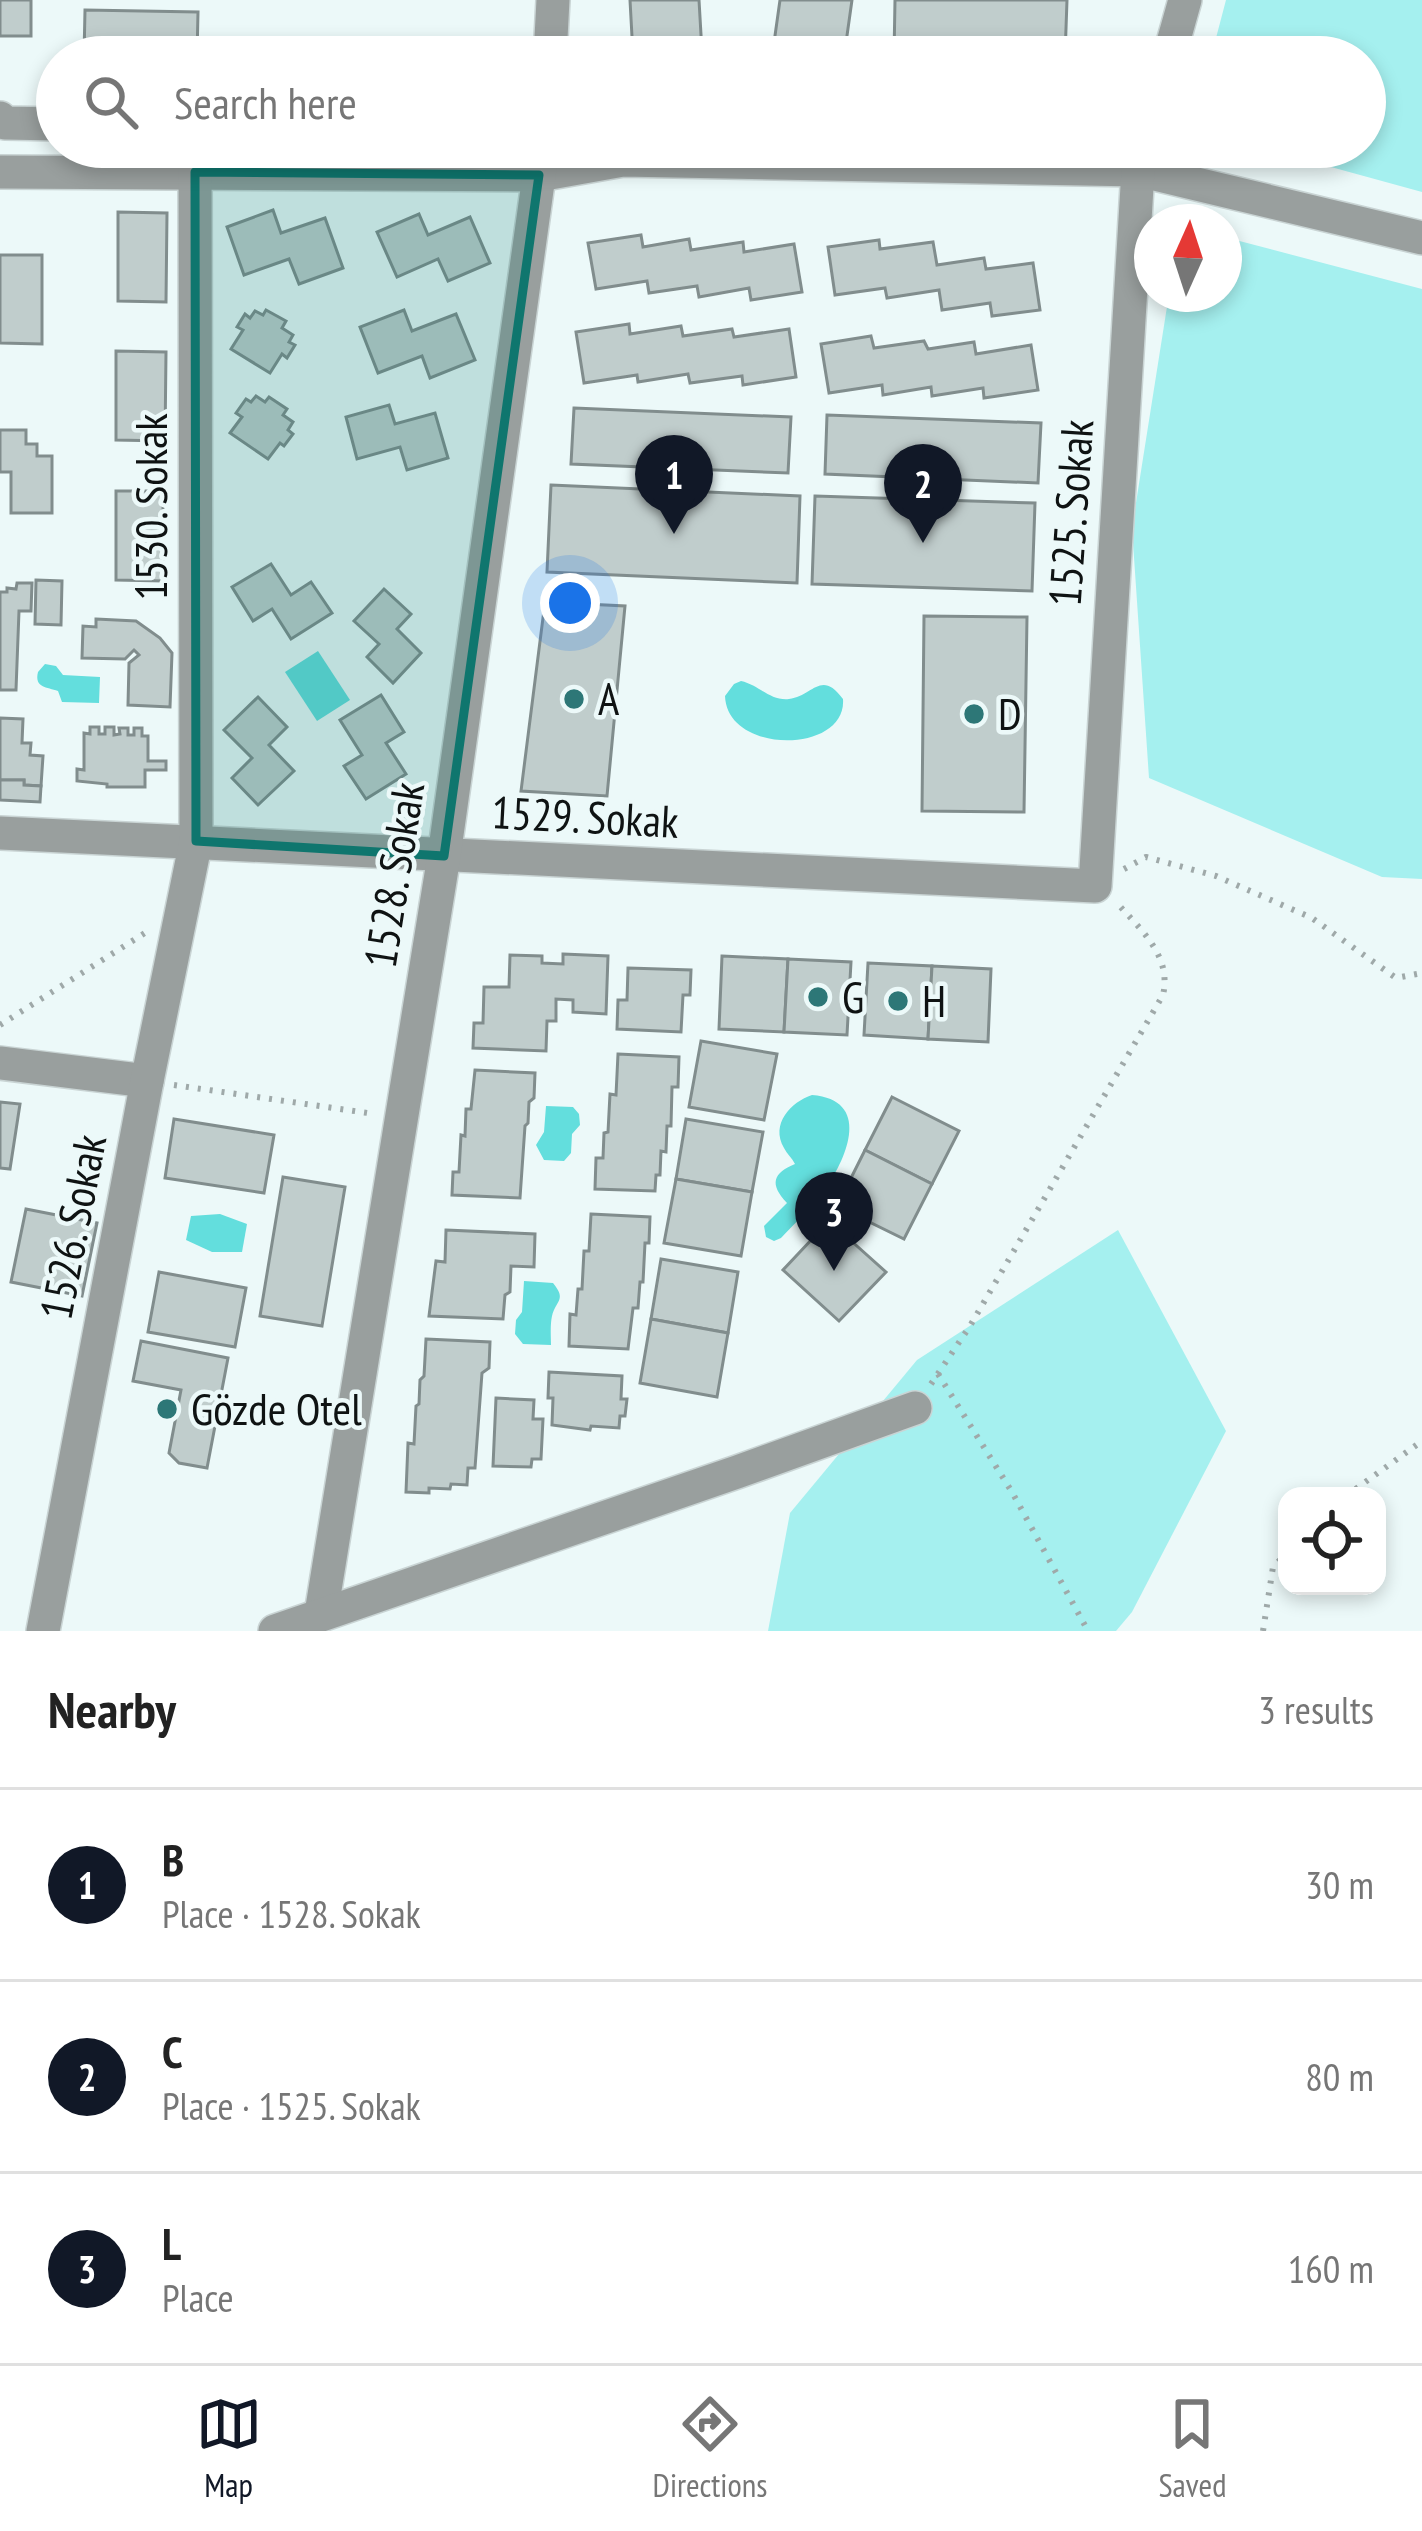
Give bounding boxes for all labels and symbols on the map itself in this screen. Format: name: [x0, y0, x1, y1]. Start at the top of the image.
north arrow: [1134, 204, 1242, 312]
street label: 1530. Sokak: [121, 413, 179, 601]
street label: 1525. Sokak: [1035, 417, 1105, 608]
pin: 1: [635, 435, 713, 534]
pin: 2: [884, 444, 962, 543]
your location: [540, 573, 600, 633]
place label: A: [598, 669, 620, 727]
place label: D: [998, 684, 1022, 742]
marker: A: [561, 686, 587, 712]
marker: D: [961, 701, 987, 727]
street label: 1528. Sokak: [350, 777, 436, 972]
street label: 1529. Sokak: [490, 782, 681, 850]
place label: G: [842, 967, 864, 1025]
place label: H: [922, 971, 946, 1029]
marker: G: [805, 984, 831, 1010]
marker: H: [885, 988, 911, 1014]
street label: 1526. Sokak: [26, 1129, 118, 1324]
pin: 3: [795, 1172, 873, 1271]
place label: Gözde Otel: [191, 1379, 362, 1437]
marker: Gözde Otel: [154, 1396, 180, 1422]

